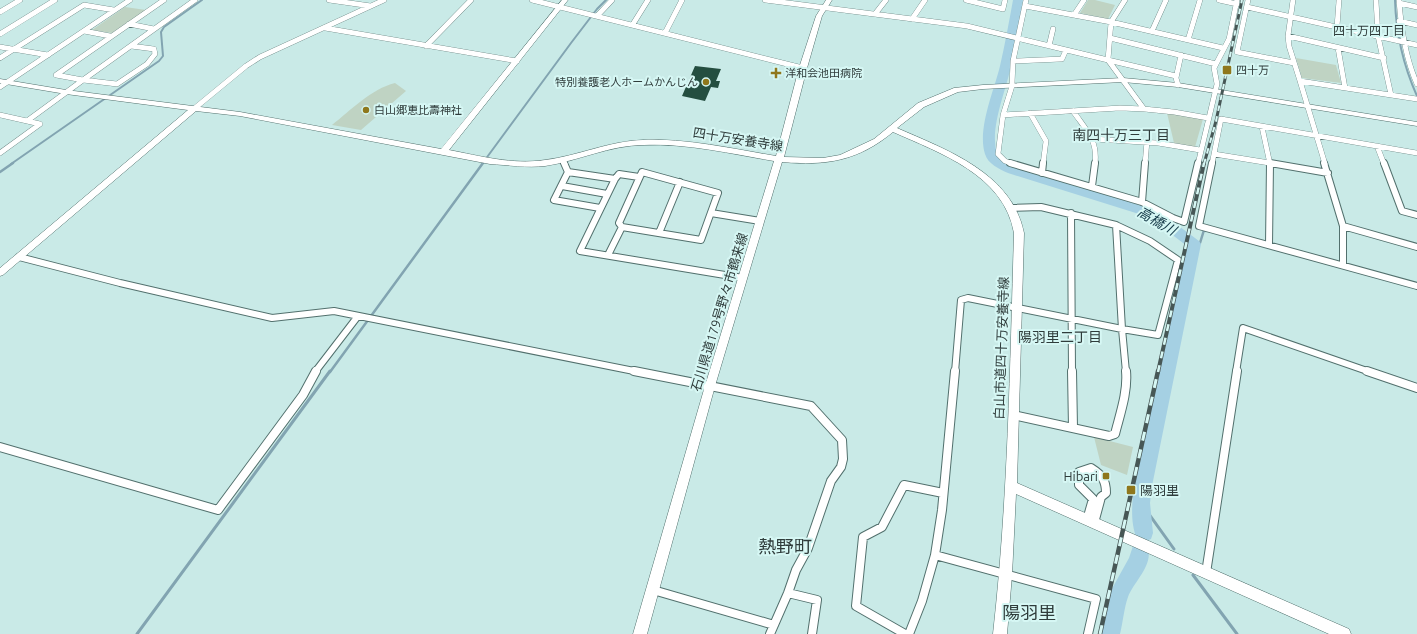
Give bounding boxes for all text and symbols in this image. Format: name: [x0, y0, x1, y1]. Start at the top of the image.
district label: 四十万四丁目: [1333, 24, 1405, 37]
marker: 四十万: [1221, 64, 1233, 76]
place label: 四十万: [1236, 64, 1269, 76]
marker: 洋和会池田病院: [770, 67, 782, 79]
place label: 洋和会池田病院: [785, 67, 862, 79]
place label: 特別養護老人ホームかんじん: [555, 76, 698, 88]
marker: 特別養護老人ホームかんじん: [701, 77, 711, 87]
place label: 白山郷恵比壽神社: [374, 104, 462, 116]
marker: 白山郷恵比壽神社: [361, 105, 371, 115]
street label: 四十万安養寺線: [692, 125, 784, 153]
district label: 南四十万三丁目: [1072, 127, 1170, 143]
water label: 高橋川: [1135, 204, 1181, 239]
street label: 石川県道179号野々市鶴来線: [688, 231, 750, 393]
street label: 白山市道四十万安養寺線: [992, 276, 1010, 420]
district label: 陽羽里二丁目: [1018, 329, 1102, 345]
place label: Hibari: [1063, 469, 1098, 483]
marker: Hibari: [1101, 471, 1111, 481]
place label: 陽羽里: [1140, 483, 1179, 497]
marker: 陽羽里: [1125, 484, 1137, 496]
district label: 熱野町: [758, 536, 812, 556]
district label: 陽羽里: [1002, 602, 1056, 622]

